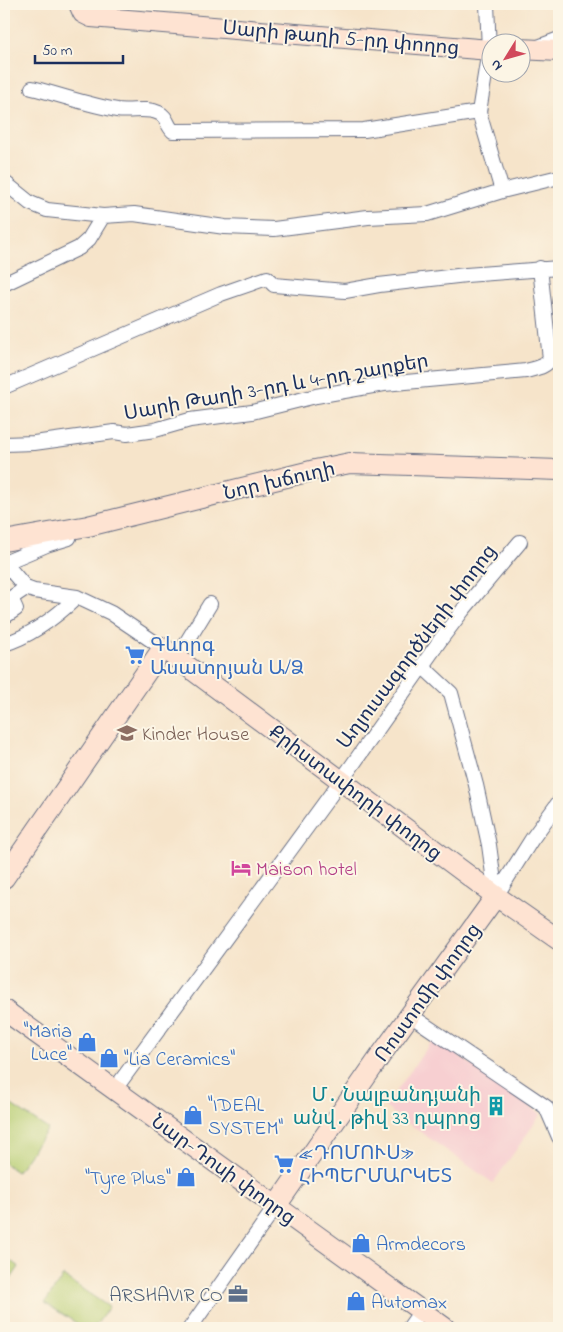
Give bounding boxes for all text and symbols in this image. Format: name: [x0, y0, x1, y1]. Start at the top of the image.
street label: Սարի թաղի 5-րդ փողոց: [221, 15, 460, 64]
scale bar: [35, 32, 122, 64]
north arrow: [480, 32, 530, 82]
text: 50 m: [42, 40, 73, 62]
text: N: [486, 55, 508, 75]
street label: Սարի Թաղի 3-րդ և 4-րդ շարքեր: [122, 347, 431, 430]
street label: Նոր խճուղի: [221, 455, 338, 509]
street label: Աղյուսագործների փողոց: [331, 539, 505, 756]
place label: Գևորգ Ասատրյան Ա/Ձ: [150, 632, 304, 684]
supermarket icon: Գևորգ Ասատրյան Ա/Ձ: [124, 644, 146, 666]
street label: Քրիստափորի փողոց: [262, 719, 447, 869]
place label: Kinder House: [142, 721, 249, 750]
school or university icon: Kinder House: [116, 722, 138, 744]
place label: Maison hotel: [256, 856, 357, 885]
hotel icon: Maison hotel: [230, 857, 252, 879]
street label: Ռոստոմի փողոց: [369, 918, 489, 1069]
place label: "Maria Luce": [24, 1018, 72, 1070]
shop icon: "Maria Luce": [76, 1031, 98, 1053]
place label: "Lia Ceramics": [124, 1046, 236, 1075]
shop icon: "Lia Ceramics": [98, 1047, 120, 1069]
place label: Մ․ Նալբանդյանի անվ․ թիվ 33 դպրոց: [293, 1082, 481, 1134]
place label: "IDEAL SYSTEM": [208, 1092, 284, 1144]
building icon: Մ․ Նալբանդյանի անվ․ թիվ 33 դպրոց: [485, 1095, 507, 1117]
shop icon: "IDEAL SYSTEM": [182, 1104, 204, 1126]
street label: Նար-Դոսի փողոց: [144, 1109, 301, 1233]
place label: «ԴՈՄՈՒՍ» ՀԻՊԵՐՄԱՐԿԵՏ: [299, 1140, 452, 1192]
supermarket icon: «ԴՈՄՈՒՍ» ՀԻՊԵՐՄԱՐԿԵՏ: [273, 1153, 295, 1175]
place label: "Tyre Plus": [85, 1165, 171, 1194]
shop icon: "Tyre Plus": [175, 1166, 197, 1188]
place label: Armdecors: [376, 1231, 466, 1260]
shop icon: Armdecors: [350, 1232, 372, 1254]
place label: ARSHAVIR CO: [109, 1282, 223, 1311]
office icon: ARSHAVIR CO: [227, 1283, 249, 1305]
place label: Automax: [371, 1289, 447, 1318]
shop icon: Automax: [345, 1290, 367, 1312]

